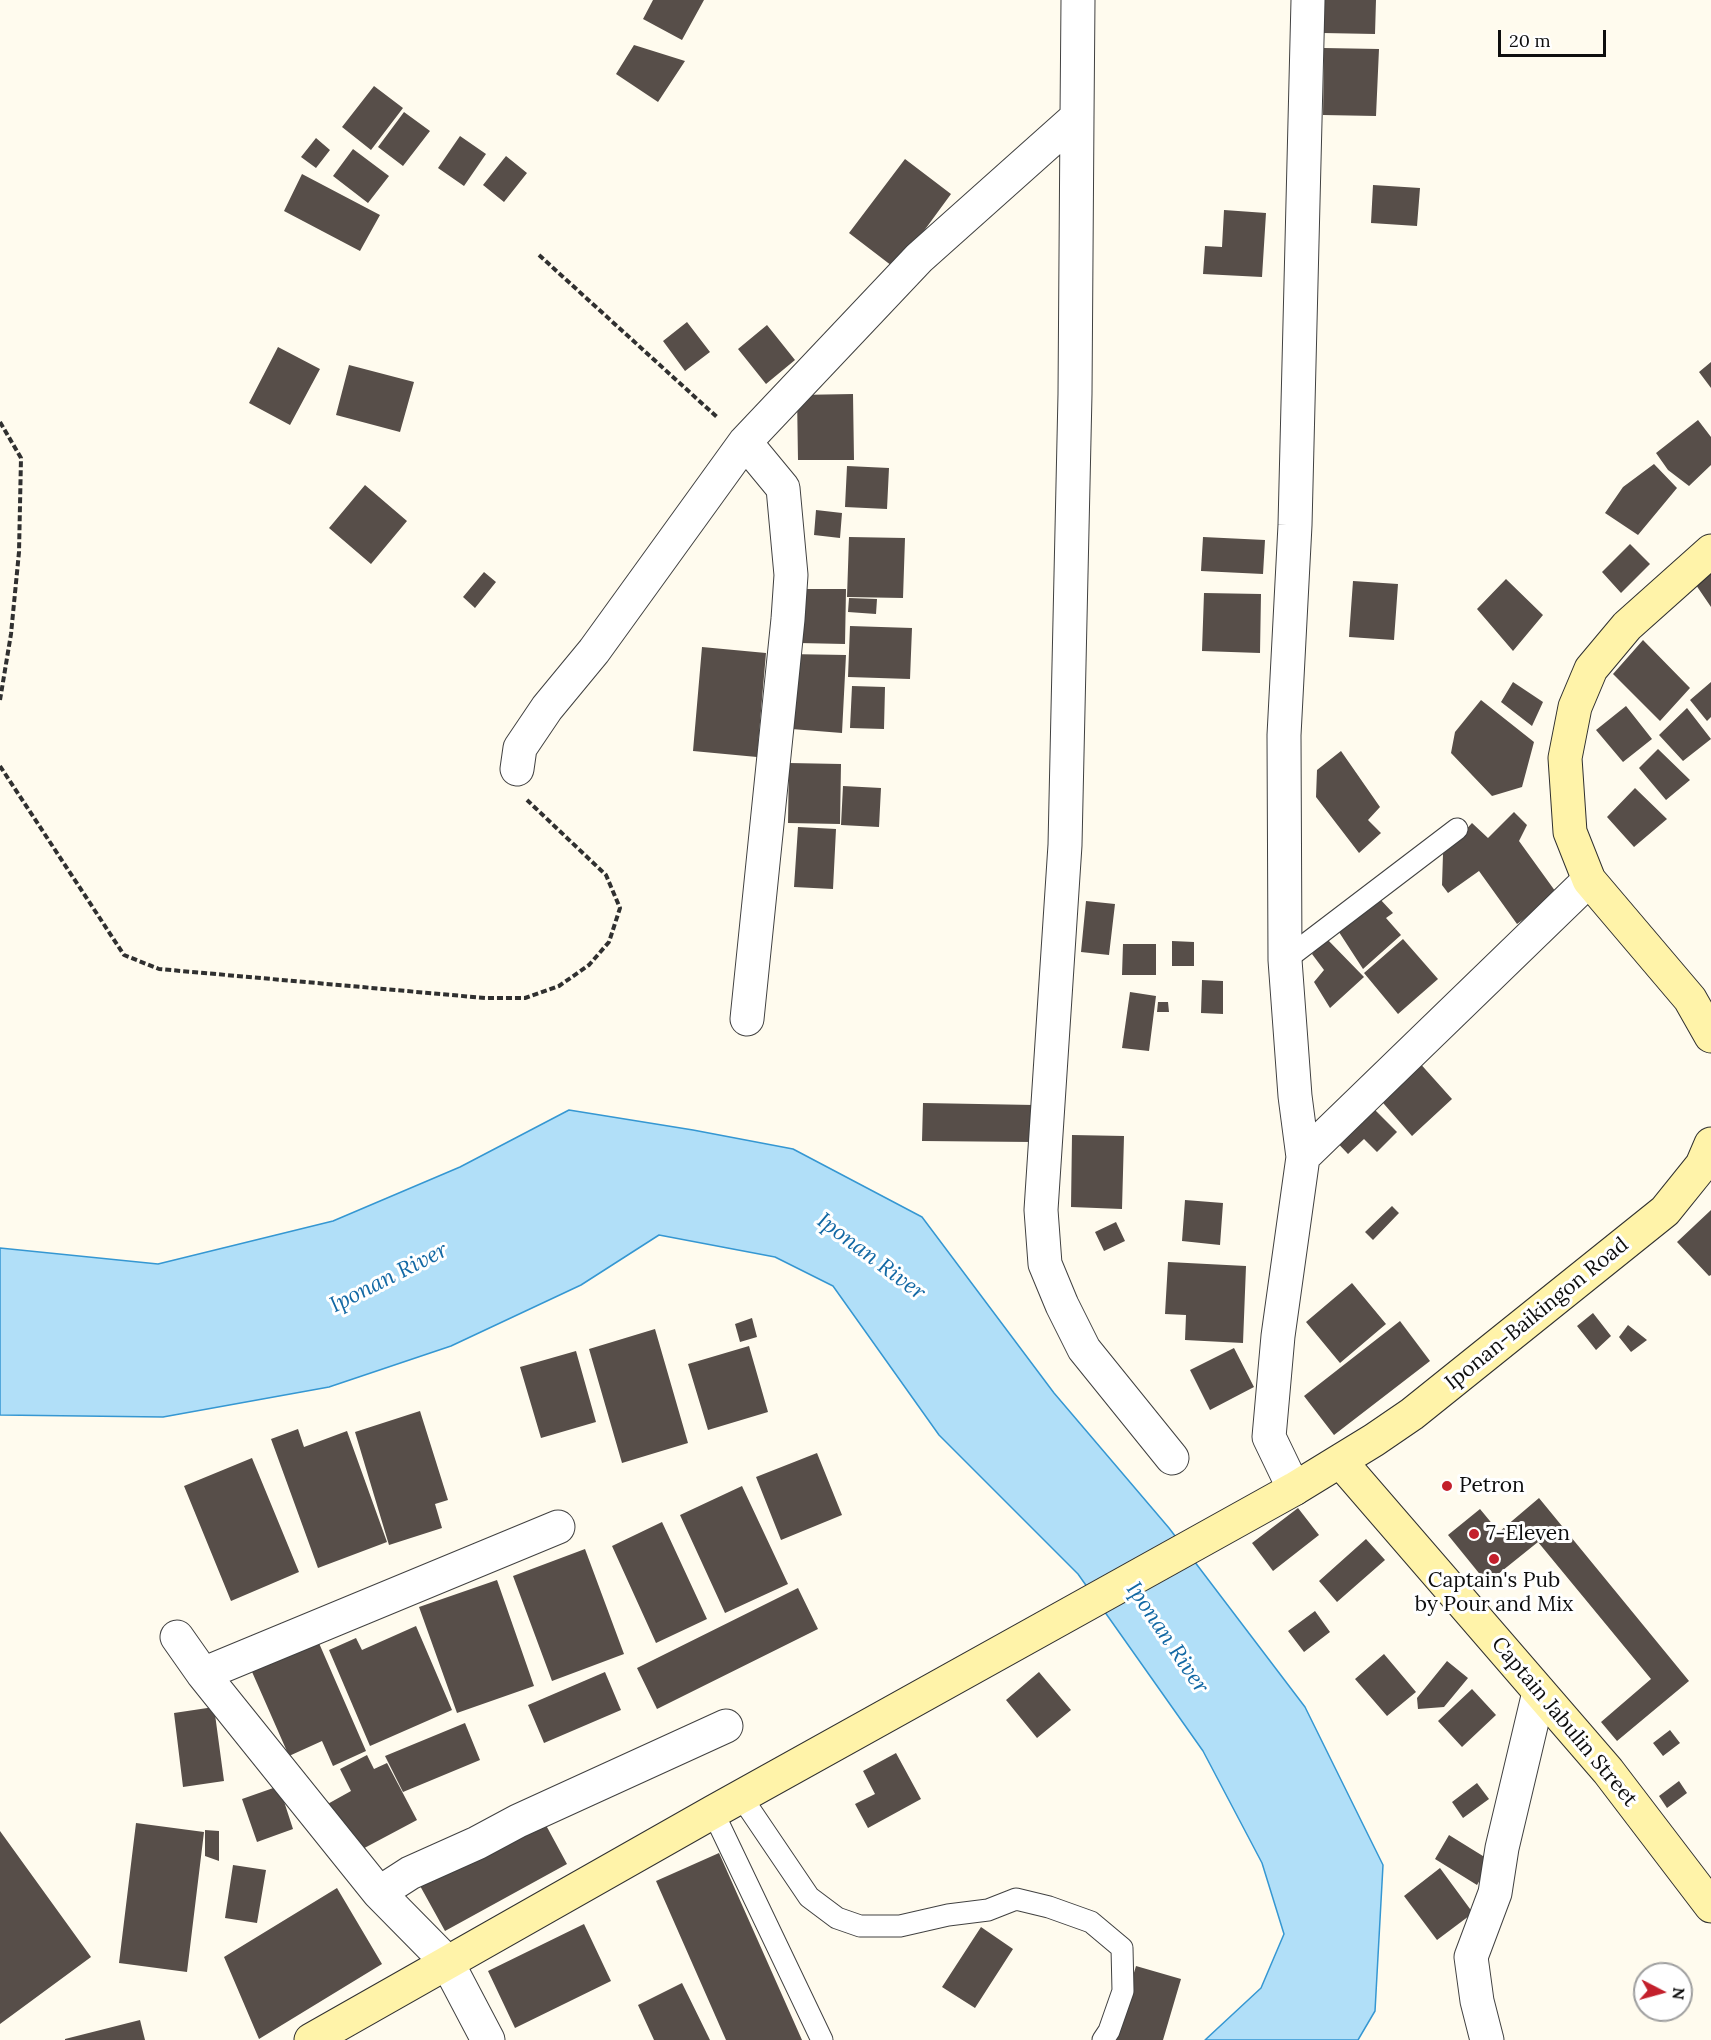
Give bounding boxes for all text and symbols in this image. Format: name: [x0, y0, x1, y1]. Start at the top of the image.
scale bar: [1501, 18, 1609, 56]
text: 20 m: [1509, 29, 1551, 52]
water label: Iponan River: [812, 1208, 930, 1306]
street label: Iponan-Baikingon Road: [1440, 1232, 1634, 1396]
water label: Iponan River: [326, 1237, 452, 1319]
place label: Petron: [1459, 1473, 1525, 1499]
marker: Petron: [1440, 1479, 1454, 1493]
place label: 7-Eleven: [1486, 1521, 1570, 1547]
marker: 7-Eleven: [1467, 1527, 1481, 1541]
marker: Captain's Pub by Pour and Mix: [1487, 1552, 1501, 1566]
place label: Captain's Pub by Pour and Mix: [1415, 1568, 1573, 1618]
water label: Iponan River: [1120, 1577, 1214, 1699]
street label: Captain Jabulin Street: [1486, 1632, 1642, 1812]
north arrow: [1633, 1962, 1693, 2022]
text: N: [1668, 1986, 1690, 2001]

